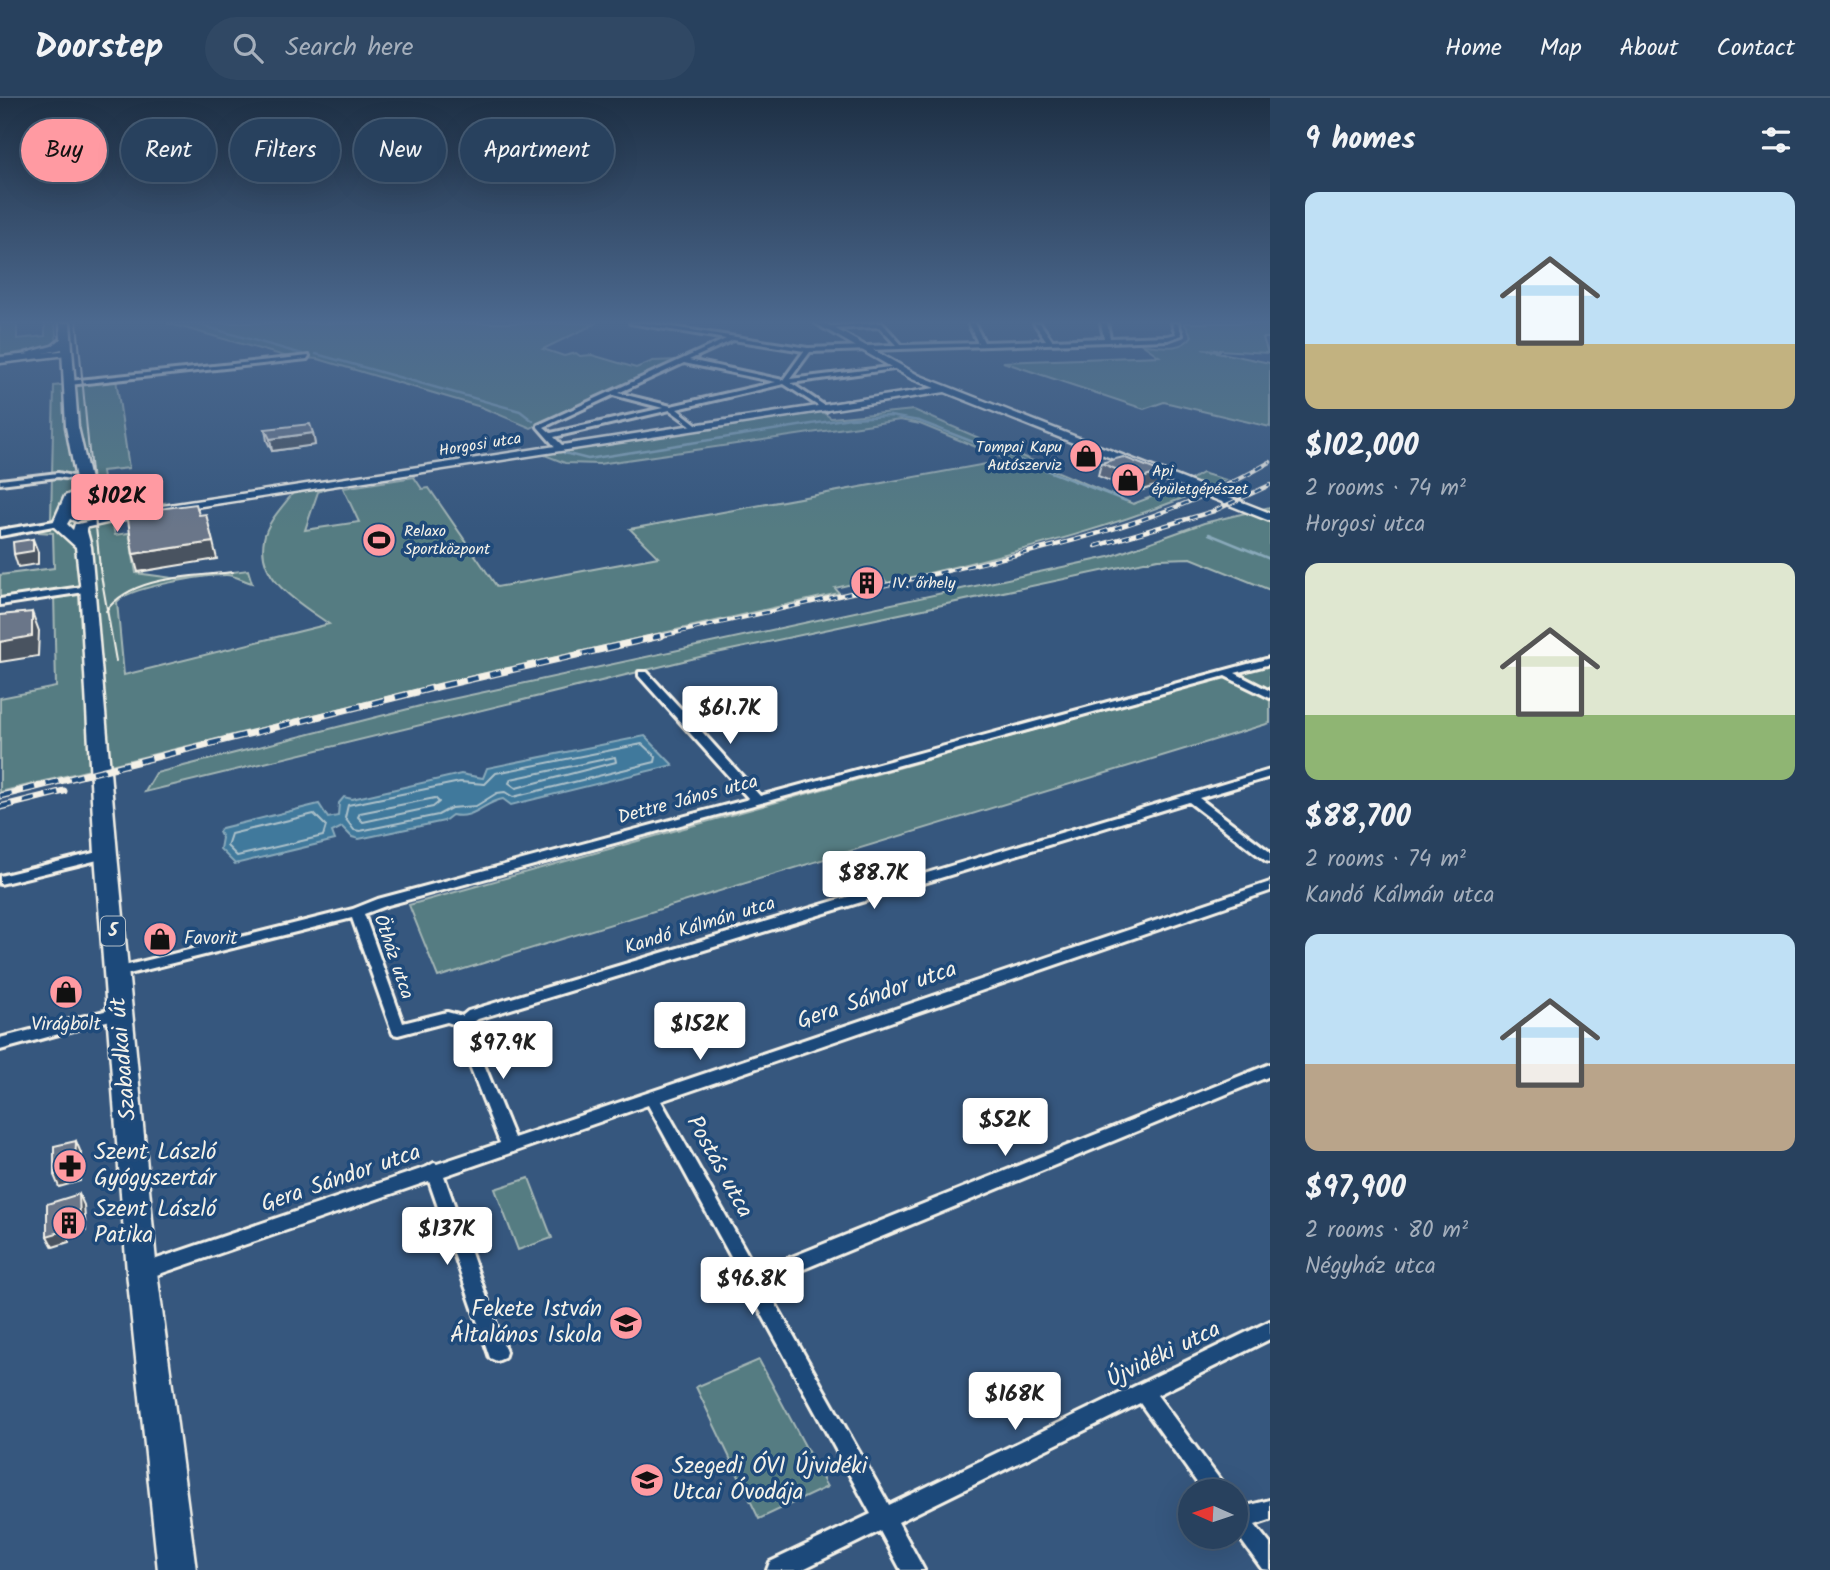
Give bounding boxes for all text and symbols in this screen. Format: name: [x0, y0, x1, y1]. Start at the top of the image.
search box: [205, 17, 695, 80]
text: Doorstep: [35, 22, 163, 75]
text: Search here: [285, 27, 413, 69]
icon: search: [229, 29, 267, 67]
text: Home: [1445, 29, 1502, 68]
text: Map: [1540, 29, 1582, 68]
text: About: [1620, 29, 1678, 68]
text: Contact: [1716, 29, 1795, 68]
text: 9 homes: [1305, 116, 1416, 164]
chip: Buy: [21, 119, 107, 182]
chip: Rent: [121, 119, 216, 182]
chip: Filters: [230, 119, 340, 182]
chip: New: [354, 119, 446, 182]
chip: Apartment: [460, 119, 614, 182]
icon: filters: [1757, 121, 1795, 159]
icon: home: [1487, 238, 1613, 364]
text: $102,000: [1305, 423, 1419, 471]
street label: Horgosi utca: [437, 426, 523, 464]
place label: Tompai Kapu Autószerviz: [976, 435, 1062, 478]
shop icon: Tompai Kapu Autószerviz: [1067, 437, 1105, 475]
place label: Api épületgépészet: [1152, 459, 1249, 502]
shop icon: Api épületgépészet: [1109, 461, 1147, 499]
text: 2 rooms · 74 m²: [1305, 471, 1466, 507]
pin: $102K: [68, 474, 166, 534]
text: $102K: [87, 479, 147, 515]
text: Horgosi utca: [1305, 507, 1425, 543]
place label: Relaxo Sportközpont: [404, 519, 491, 562]
sports icon: Relaxo Sportközpont: [360, 521, 398, 559]
building icon: IV. őrhely: [848, 564, 886, 602]
place label: IV. őrhely: [892, 571, 956, 596]
icon: home: [1487, 609, 1613, 735]
pin: $61.7K: [673, 686, 787, 746]
text: $61.7K: [698, 691, 762, 727]
street label: Dettre János utca: [615, 767, 761, 833]
text: $88,700: [1305, 794, 1411, 842]
text: 2 rooms · 74 m²: [1305, 842, 1466, 878]
pin: $88.7K: [817, 852, 931, 911]
text: $88.7K: [839, 856, 909, 892]
text: Kandó Kálmán utca: [1305, 878, 1494, 914]
street label: Kandó Kálmán utca: [621, 889, 779, 963]
street label: Ötház utca: [364, 911, 422, 1003]
road number: 5: [101, 916, 125, 946]
shop icon: Favorit: [141, 920, 179, 958]
place label: Favorit: [184, 924, 238, 954]
street label: Gera Sándor utca: [792, 952, 962, 1040]
shop icon: Virágbolt: [47, 973, 85, 1011]
icon: home: [1487, 980, 1613, 1106]
street label: Szabadkai út: [101, 995, 147, 1122]
pin: $152K: [651, 1002, 749, 1062]
text: $152K: [670, 1007, 730, 1043]
place label: Virágbolt: [31, 1010, 101, 1040]
pin: $97.9K: [446, 1021, 560, 1081]
text: $97.9K: [469, 1026, 537, 1062]
pin: $52K: [964, 1098, 1046, 1158]
text: $52K: [979, 1103, 1031, 1139]
street label: Postás utca: [676, 1109, 762, 1225]
place label: Szent László Gyógyszertár: [94, 1135, 218, 1197]
street label: Gera Sándor utca: [256, 1135, 426, 1223]
pharmacy icon: Szent László Gyógyszertár: [51, 1147, 89, 1185]
text: $97,900: [1305, 1165, 1406, 1213]
place label: Szent László Patika: [94, 1192, 218, 1254]
building icon: Szent László Patika: [50, 1204, 88, 1242]
pin: $137K: [398, 1208, 496, 1267]
text: $137K: [418, 1212, 476, 1248]
text: 2 rooms · 80 m²: [1305, 1213, 1468, 1249]
text: Négyház utca: [1305, 1249, 1436, 1285]
pin: $96.8K: [695, 1258, 809, 1317]
text: $96.8K: [717, 1262, 787, 1298]
place label: Fekete István Általános Iskola: [450, 1292, 602, 1354]
school or university icon: Fekete István Általános Iskola: [607, 1304, 645, 1342]
street label: Újvidéki utca: [1101, 1312, 1227, 1398]
pin: $168K: [966, 1372, 1064, 1432]
text: $168K: [985, 1377, 1045, 1413]
place label: Szegedi ÓVI Újvidéki Utcai Óvodája: [672, 1449, 869, 1511]
school or university icon: Szegedi ÓVI Újvidéki Utcai Óvodája: [628, 1461, 666, 1499]
north arrow: [1178, 1479, 1248, 1549]
map controls: [1178, 1479, 1248, 1549]

